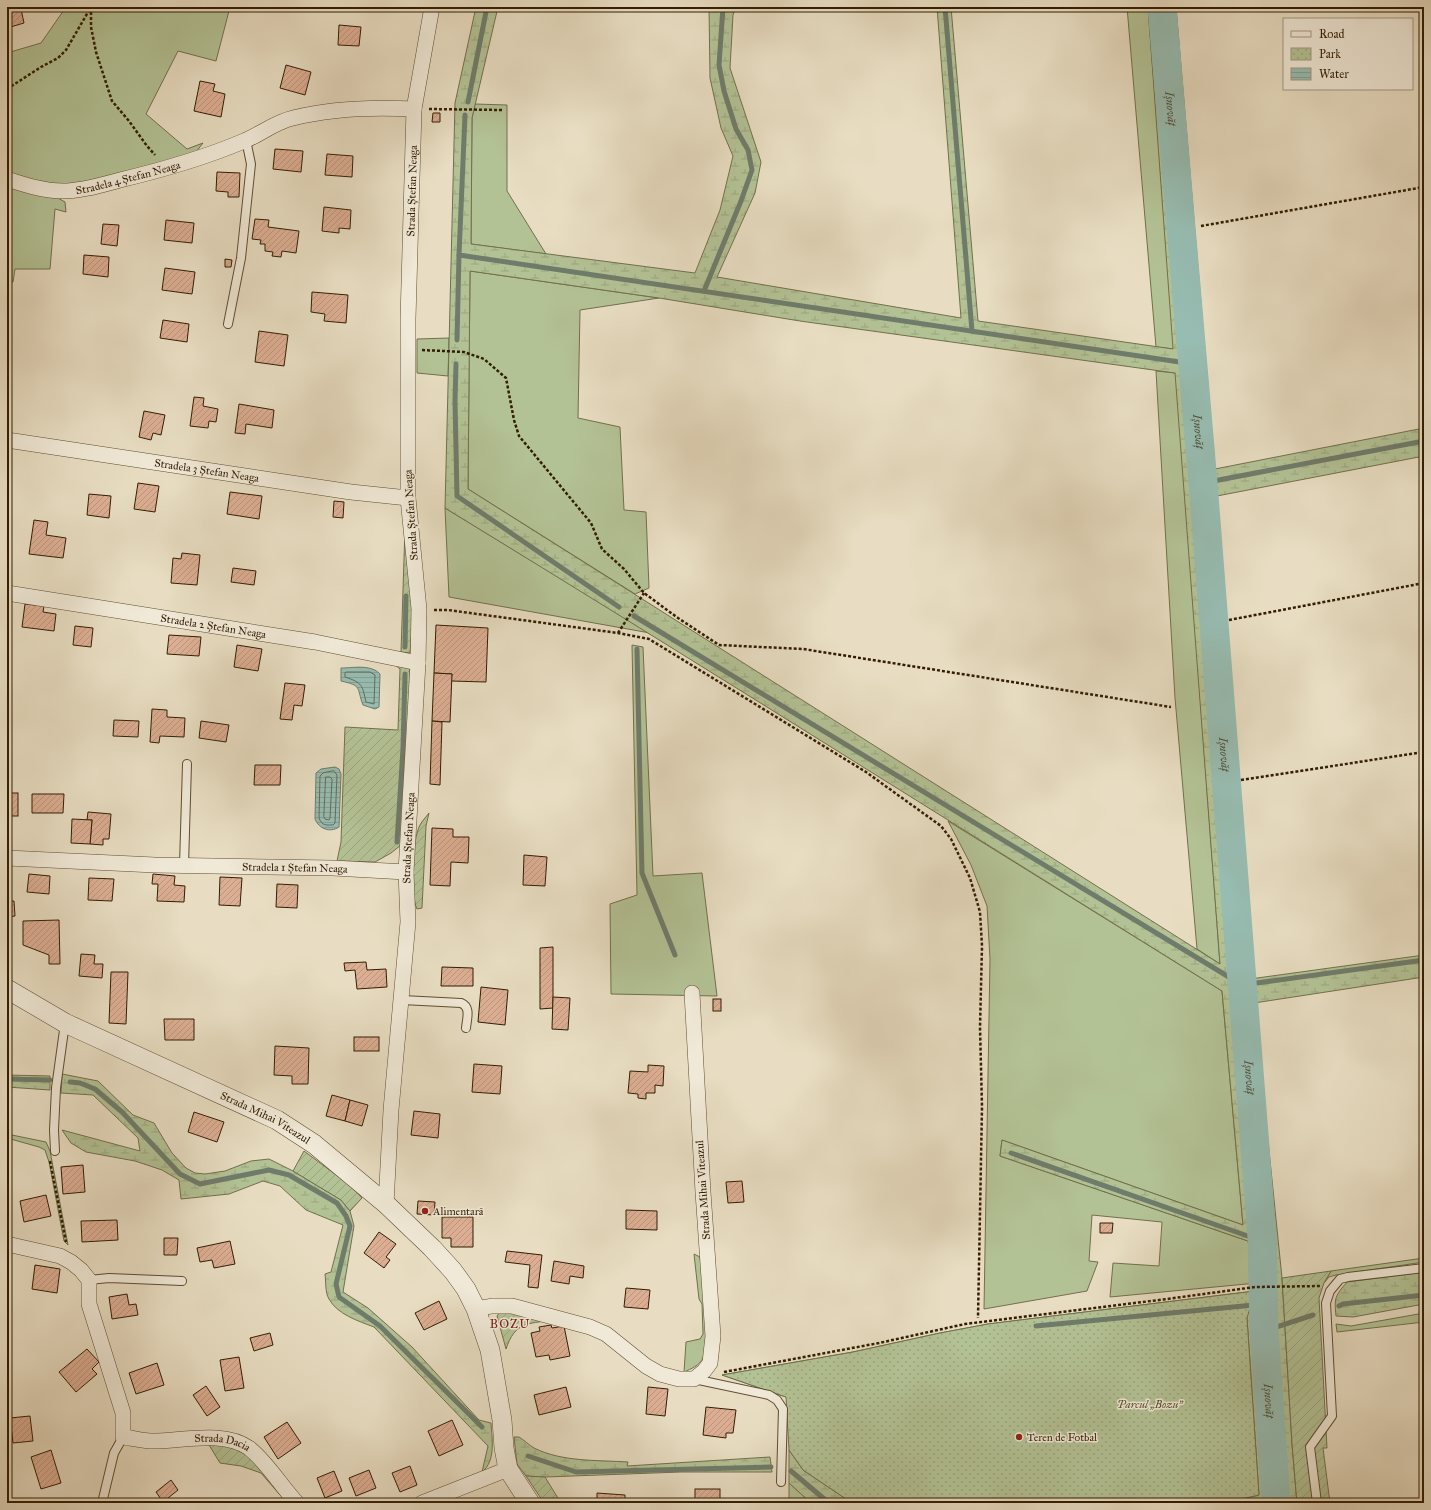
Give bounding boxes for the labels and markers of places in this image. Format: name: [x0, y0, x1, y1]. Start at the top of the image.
place label: Alimentară: [432, 1205, 484, 1218]
marker: Alimentară: [420, 1206, 430, 1216]
place label: Teren de Fotbal: [1027, 1431, 1097, 1444]
marker: Teren de Fotbal: [1014, 1432, 1024, 1442]

